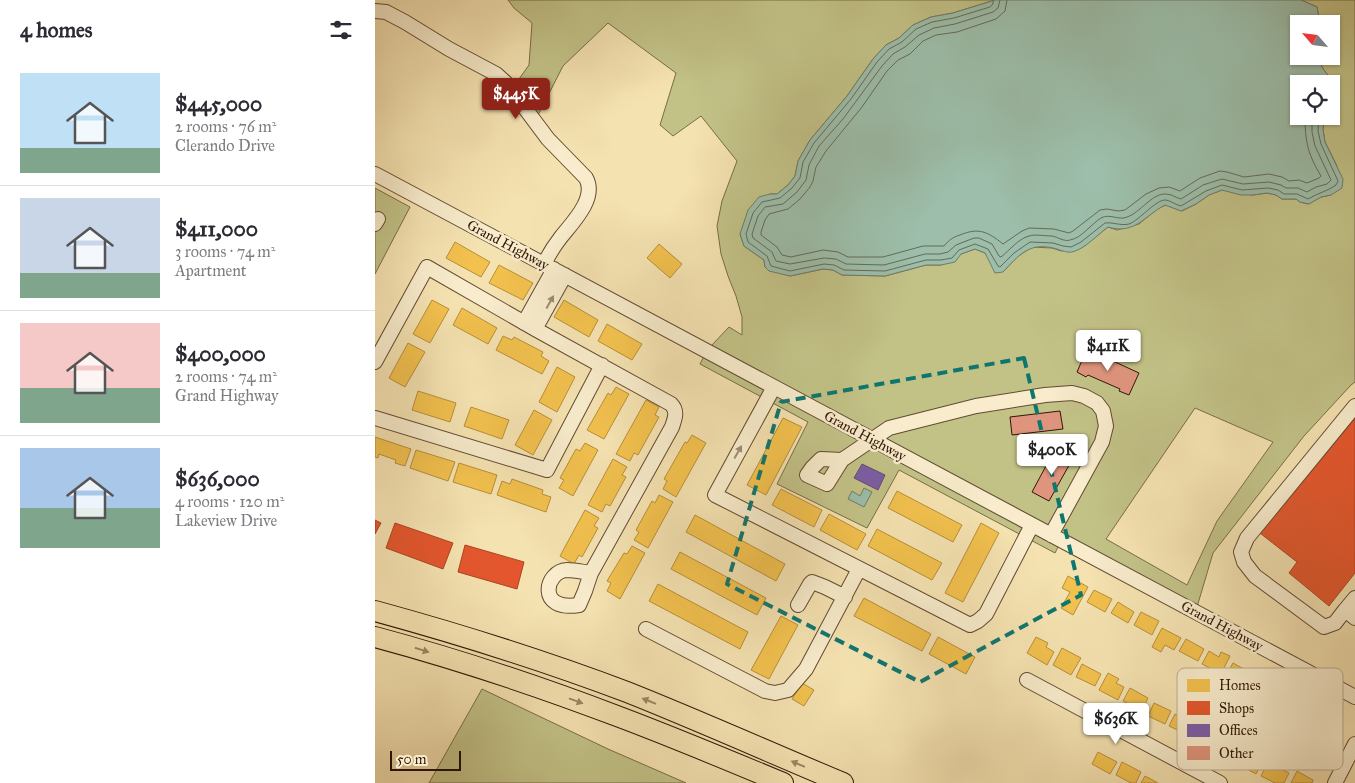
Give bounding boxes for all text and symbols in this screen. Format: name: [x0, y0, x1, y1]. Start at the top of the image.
north arrow: [1290, 15, 1340, 65]
map controls: [1290, 15, 1340, 125]
icon: filters: [327, 16, 355, 44]
text: 4 homes: [20, 17, 92, 43]
button: locate: [1290, 75, 1340, 125]
pin: $445K: [481, 78, 551, 120]
text: $445K: [493, 84, 539, 103]
text: $445,000: [175, 91, 262, 117]
icon: home: [60, 93, 120, 153]
text: 2 rooms · 76 m²: [175, 117, 276, 136]
text: Clerando Drive: [175, 136, 275, 155]
text: $411,000: [175, 216, 258, 242]
street label: Grand Highway: [464, 216, 552, 274]
icon: home: [60, 218, 120, 278]
text: 3 rooms · 74 m²: [175, 242, 275, 261]
text: Apartment: [175, 261, 247, 280]
one-way arrow: [546, 295, 554, 309]
pin: $411K: [1073, 330, 1143, 372]
text: $411K: [1087, 336, 1129, 355]
text: $400,000: [175, 341, 266, 367]
icon: home: [60, 343, 120, 403]
text: 2 rooms · 74 m²: [175, 367, 277, 386]
text: Grand Highway: [175, 386, 279, 405]
street label: Grand Highway: [821, 407, 909, 465]
pin: $400K: [1017, 434, 1087, 476]
text: $400K: [1028, 440, 1076, 459]
one-way arrow: [734, 445, 742, 460]
text: $636,000: [175, 466, 260, 492]
icon: home: [60, 468, 120, 528]
text: 4 rooms · 120 m²: [175, 492, 284, 511]
text: Lakeview Drive: [175, 511, 277, 530]
street label: Grand Highway: [1178, 597, 1266, 655]
one-way arrow: [414, 647, 429, 655]
legend: [1177, 668, 1343, 770]
text: Homes: [1219, 677, 1261, 694]
one-way arrow: [569, 697, 584, 705]
one-way arrow: [641, 697, 656, 704]
text: Shops: [1219, 700, 1254, 717]
pin: $636K: [1081, 702, 1151, 745]
text: $636K: [1094, 709, 1138, 728]
text: Offices: [1219, 722, 1258, 739]
text: Other: [1219, 745, 1254, 762]
scale bar: [390, 748, 461, 771]
text: 50 m: [397, 751, 426, 768]
one-way arrow: [791, 760, 805, 768]

